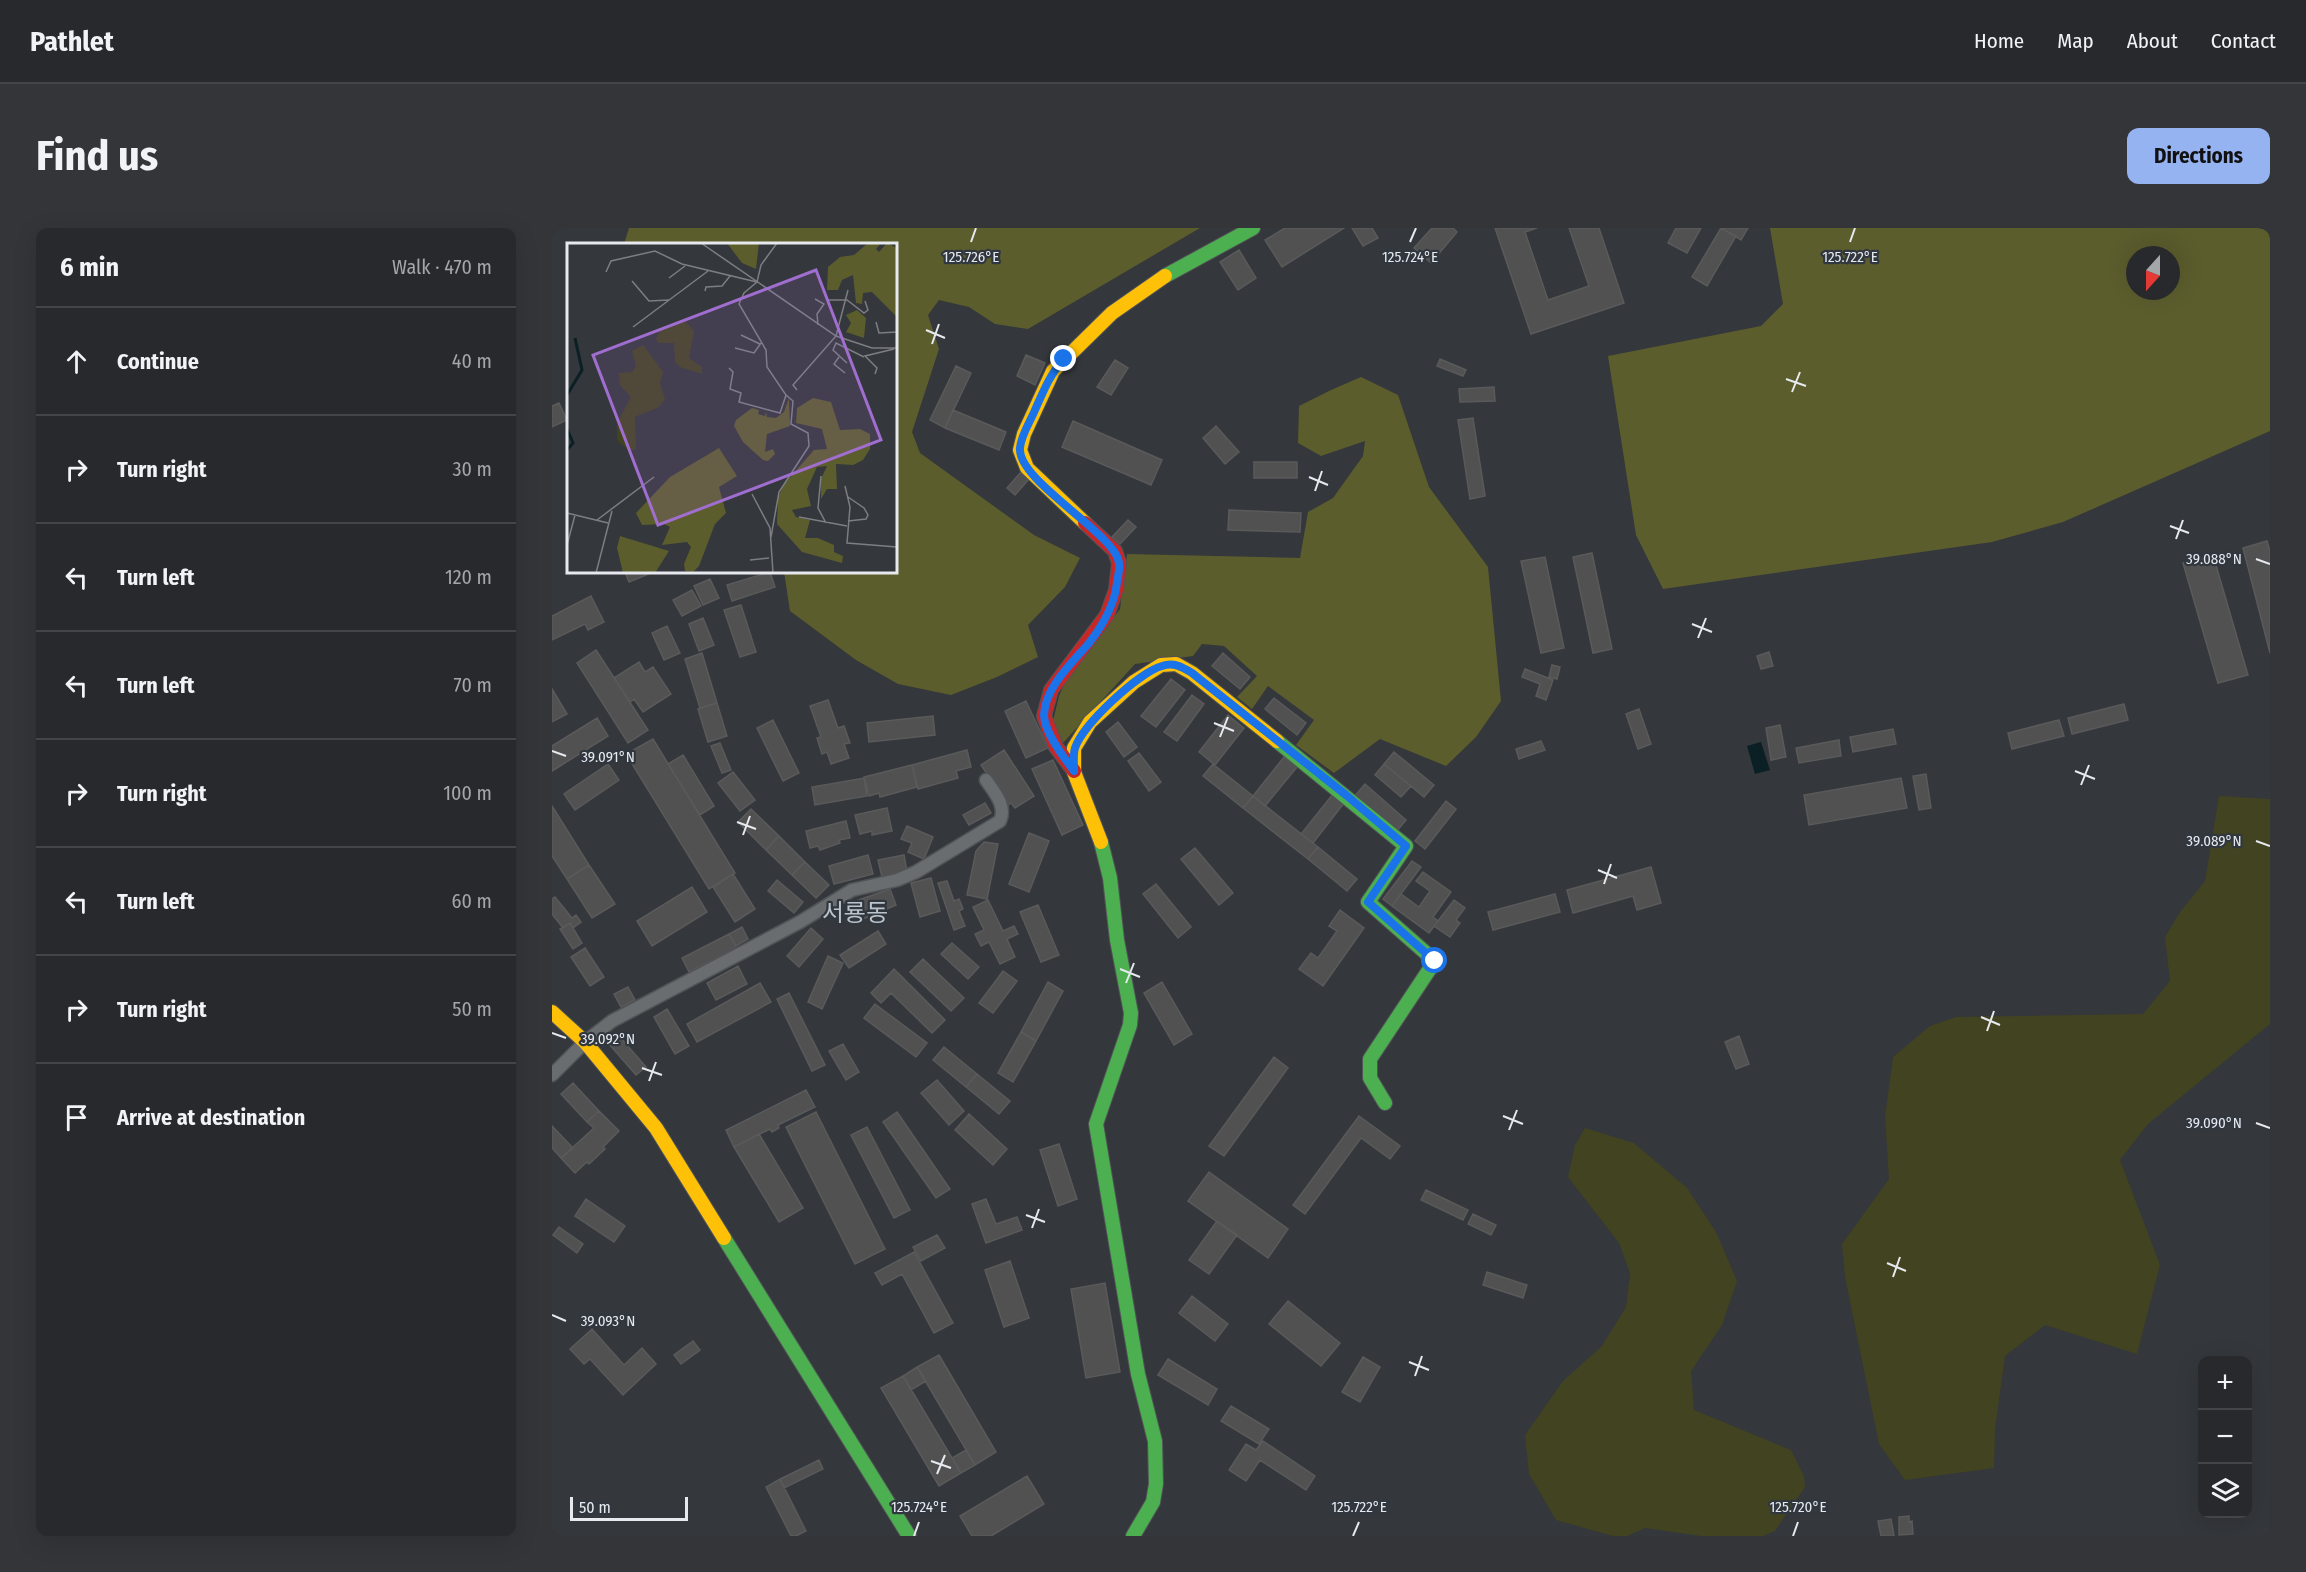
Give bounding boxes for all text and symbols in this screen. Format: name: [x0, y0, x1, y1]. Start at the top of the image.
text: Pathlet: [30, 25, 114, 58]
text: Home: [1974, 28, 2024, 54]
text: Map: [2057, 28, 2094, 54]
text: About: [2127, 28, 2178, 54]
text: Contact: [2211, 28, 2276, 54]
button: Directions: [2127, 128, 2270, 184]
text: Find us: [36, 131, 158, 181]
inset map: [567, 243, 897, 573]
north arrow: [2126, 246, 2180, 300]
text: 125.726°E: [943, 248, 999, 266]
text: 125.724°E: [1382, 248, 1438, 266]
text: 125.722°E: [1822, 248, 1878, 266]
text: 6 min: [60, 252, 119, 283]
text: Walk · 470 m: [392, 255, 492, 279]
icon: ahead: [60, 345, 93, 378]
route end: [1050, 345, 1076, 371]
text: Continue: [117, 348, 199, 375]
text: 40 m: [452, 349, 492, 373]
icon: right: [60, 453, 93, 486]
text: Turn right: [117, 456, 206, 483]
text: 30 m: [452, 457, 492, 481]
text: 39.088°N: [2186, 550, 2242, 568]
icon: left: [60, 561, 93, 594]
text: Turn left: [117, 564, 195, 591]
text: 120 m: [445, 565, 492, 589]
icon: left: [60, 669, 93, 702]
text: Turn left: [117, 672, 195, 699]
text: 70 m: [454, 673, 492, 697]
text: 39.091°N: [581, 748, 635, 766]
icon: right: [60, 777, 93, 810]
text: Turn right: [117, 780, 206, 807]
text: 100 m: [443, 781, 492, 805]
text: 39.089°N: [2186, 832, 2242, 850]
icon: left: [60, 885, 93, 918]
text: Turn left: [117, 888, 195, 915]
text: 60 m: [452, 889, 492, 913]
district label: 서룡동: [822, 899, 888, 927]
route start: [1421, 947, 1447, 973]
icon: right: [60, 993, 93, 1026]
text: Turn right: [117, 996, 206, 1023]
text: 50 m: [452, 997, 492, 1021]
text: 39.092°N: [581, 1030, 635, 1048]
icon: arrive: [60, 1101, 93, 1134]
text: Arrive at destination: [117, 1104, 305, 1131]
text: 39.090°N: [2186, 1114, 2242, 1132]
text: 39.093°N: [581, 1312, 635, 1330]
map controls: [2198, 1356, 2252, 1518]
button: +: [2198, 1356, 2252, 1410]
button: −: [2198, 1410, 2252, 1464]
button: layers: [2198, 1464, 2252, 1518]
scale bar: [570, 1494, 688, 1522]
text: 50 m: [579, 1498, 611, 1517]
text: 125.724°E: [891, 1498, 947, 1516]
text: 125.722°E: [1331, 1498, 1387, 1516]
text: 125.720°E: [1770, 1498, 1826, 1516]

